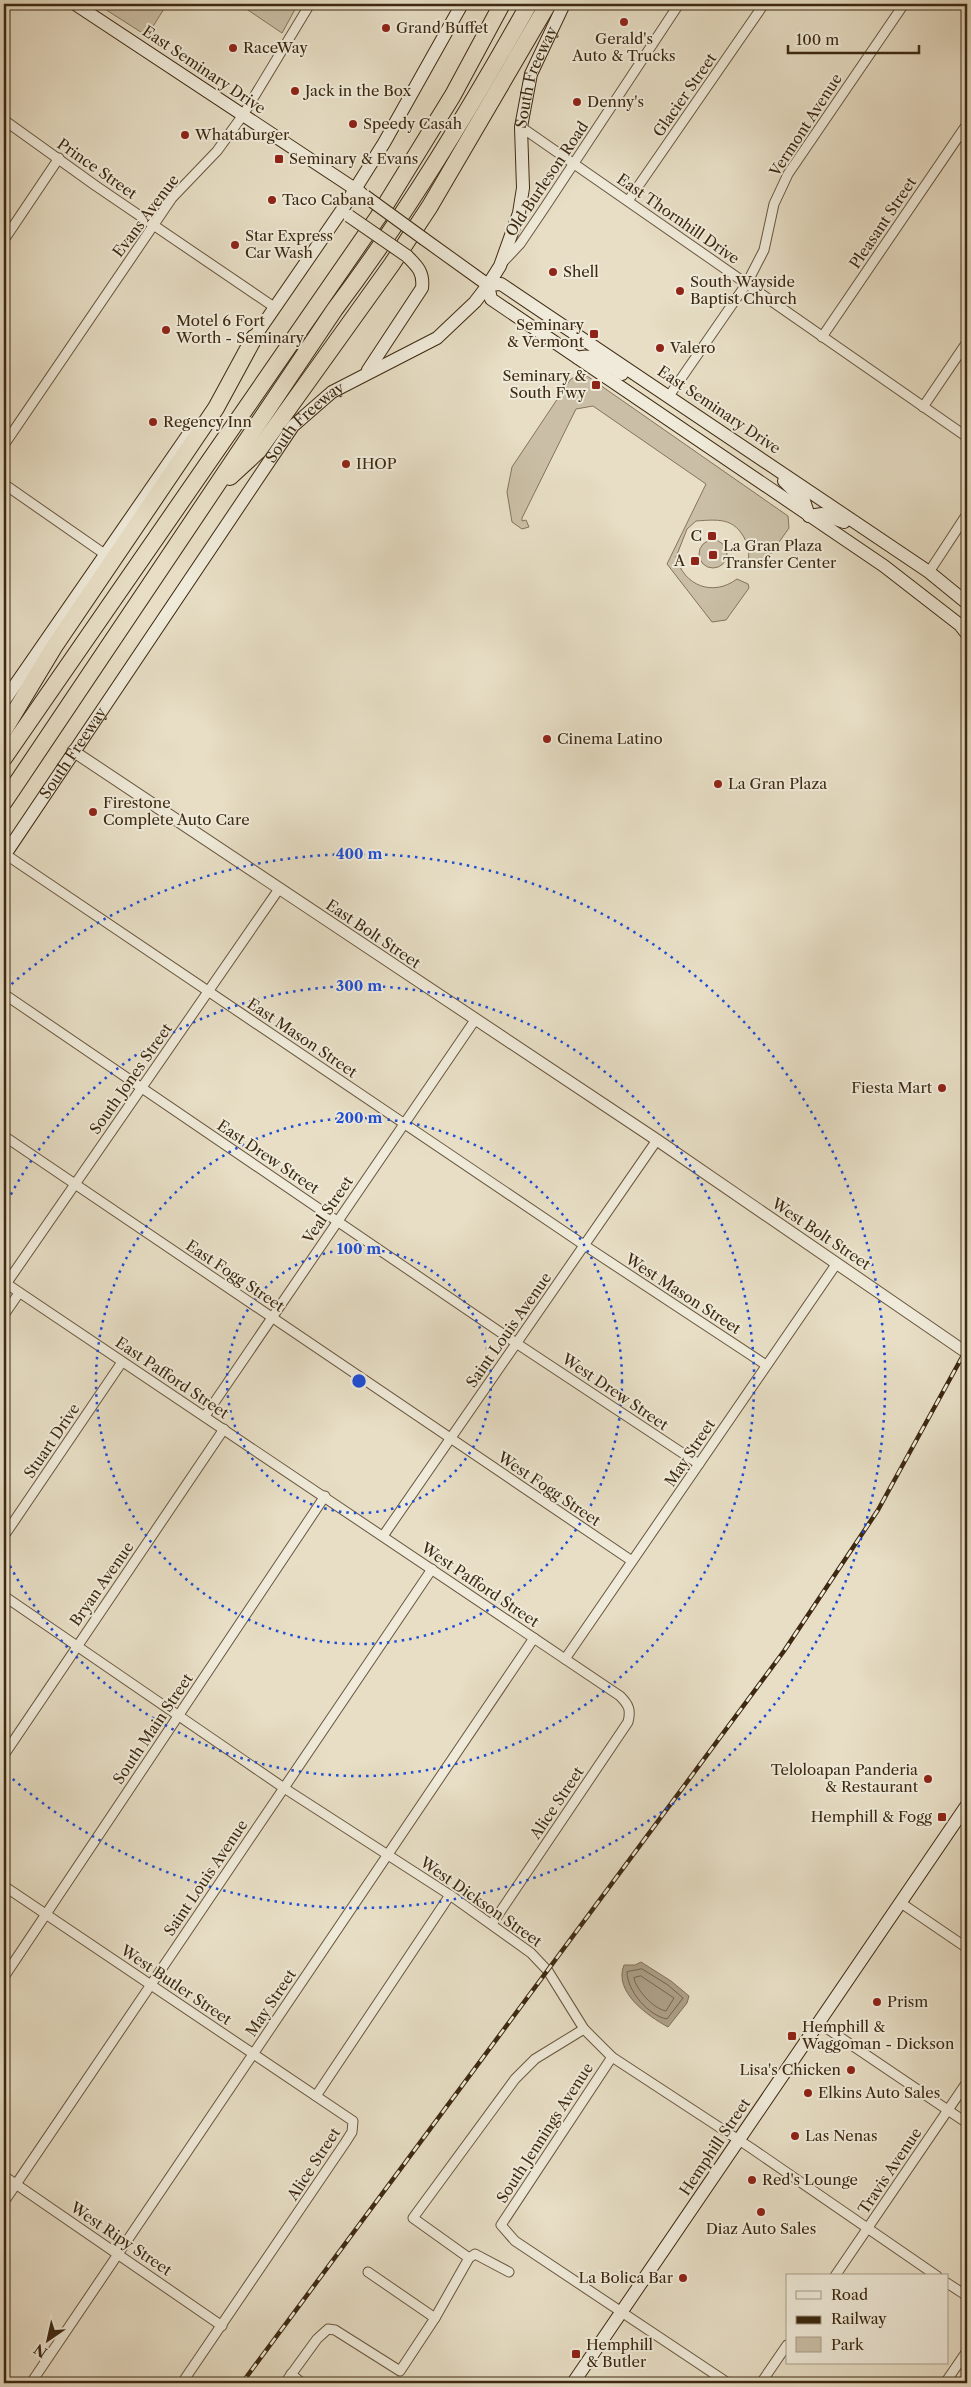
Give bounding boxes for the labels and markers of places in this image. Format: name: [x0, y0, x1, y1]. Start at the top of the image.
marker: Gerald's Auto & Trucks: [618, 16, 630, 28]
place label: Grand Buffet: [396, 18, 489, 37]
marker: Grand Buffet: [380, 22, 392, 34]
place label: Gerald's Auto & Trucks: [571, 29, 676, 65]
place label: RaceWay: [243, 38, 308, 57]
marker: RaceWay: [227, 42, 239, 54]
place label: Jack in the Box: [303, 81, 412, 100]
marker: Jack in the Box: [289, 85, 301, 97]
place label: Denny's: [587, 92, 644, 111]
marker: Denny's: [571, 96, 583, 108]
place label: Speedy Casah: [363, 114, 463, 133]
marker: Speedy Casah: [347, 118, 359, 130]
place label: Whataburger: [194, 125, 290, 144]
marker: Whataburger: [179, 129, 191, 141]
place label: Seminary & Evans: [289, 149, 418, 168]
marker: Seminary & Evans: [273, 153, 285, 165]
place label: Taco Cabana: [282, 190, 375, 209]
marker: Taco Cabana: [266, 194, 278, 206]
place label: Star Express Car Wash: [245, 226, 333, 262]
marker: Star Express Car Wash: [229, 239, 241, 251]
place label: Shell: [563, 262, 599, 281]
marker: Shell: [547, 266, 559, 278]
place label: South Wayside Baptist Church: [690, 272, 797, 308]
marker: South Wayside Baptist Church: [674, 285, 686, 297]
place label: Motel 6 Fort Worth - Seminary: [175, 311, 305, 347]
place label: Seminary & Vermont: [506, 315, 585, 351]
marker: Motel 6 Fort Worth - Seminary: [160, 324, 172, 336]
marker: Seminary & Vermont: [588, 328, 600, 340]
place label: Valero: [669, 338, 716, 357]
marker: Valero: [654, 342, 666, 354]
place label: Seminary & South Fwy: [503, 366, 587, 402]
marker: Seminary & South Fwy: [590, 379, 602, 391]
place label: Regency Inn: [163, 412, 253, 431]
marker: Regency Inn: [147, 416, 159, 428]
place label: IHOP: [356, 454, 397, 473]
marker: IHOP: [340, 458, 352, 470]
place label: C: [690, 526, 702, 545]
marker: C: [706, 530, 718, 542]
place label: La Gran Plaza Transfer Center: [723, 536, 837, 572]
marker: La Gran Plaza Transfer Center: [707, 549, 719, 561]
place label: A: [673, 551, 686, 570]
marker: A: [689, 555, 701, 567]
place label: Cinema Latino: [557, 729, 663, 748]
marker: Cinema Latino: [541, 733, 553, 745]
place label: La Gran Plaza: [728, 774, 827, 793]
marker: La Gran Plaza: [712, 778, 724, 790]
place label: Firestone Complete Auto Care: [103, 793, 250, 829]
marker: Firestone Complete Auto Care: [87, 806, 99, 818]
place label: Fiesta Mart: [851, 1078, 933, 1097]
marker: Fiesta Mart: [936, 1082, 948, 1094]
centre of rings: [350, 1372, 368, 1390]
place label: Teloloapan Panderia & Restaurant: [771, 1760, 919, 1796]
marker: Teloloapan Panderia & Restaurant: [922, 1773, 934, 1785]
place label: Hemphill & Fogg: [811, 1807, 932, 1826]
marker: Hemphill & Fogg: [936, 1811, 948, 1823]
place label: Prism: [887, 1992, 928, 2011]
marker: Prism: [871, 1996, 883, 2008]
place label: Hemphill & Waggoman - Dickson: [801, 2017, 955, 2053]
marker: Hemphill & Waggoman - Dickson: [786, 2030, 798, 2042]
place label: Lisa's Chicken: [739, 2060, 842, 2079]
marker: Lisa's Chicken: [845, 2064, 857, 2076]
place label: Elkins Auto Sales: [818, 2083, 940, 2102]
marker: Elkins Auto Sales: [802, 2087, 814, 2099]
place label: Las Nenas: [805, 2126, 878, 2145]
marker: Las Nenas: [789, 2130, 801, 2142]
place label: Red's Lounge: [762, 2170, 858, 2189]
marker: Red's Lounge: [746, 2174, 758, 2186]
marker: Diaz Auto Sales: [755, 2206, 767, 2218]
place label: Diaz Auto Sales: [706, 2219, 816, 2238]
place label: La Bolica Bar: [578, 2268, 674, 2287]
marker: La Bolica Bar: [677, 2272, 689, 2284]
place label: Hemphill & Butler: [586, 2335, 654, 2371]
marker: Hemphill & Butler: [570, 2348, 582, 2360]

